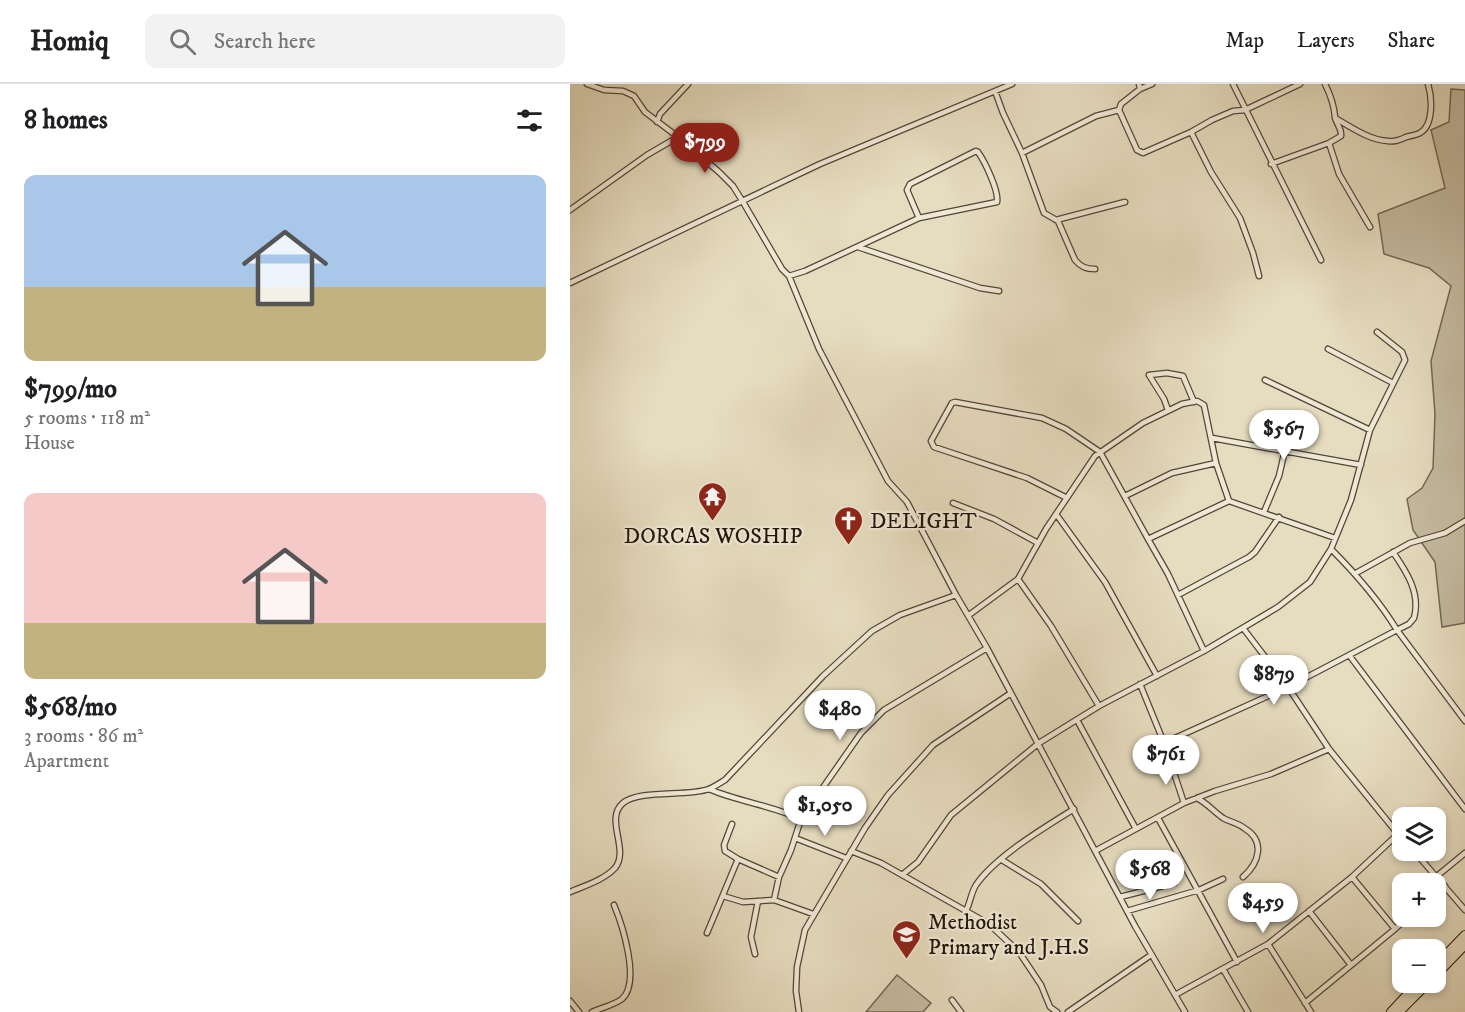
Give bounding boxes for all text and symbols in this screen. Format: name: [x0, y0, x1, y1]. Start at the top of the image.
search box: [145, 14, 565, 68]
text: Homiq: [30, 24, 109, 59]
icon: search: [166, 25, 199, 58]
text: Search here: [214, 28, 316, 55]
text: Map: [1225, 28, 1264, 54]
text: Layers: [1297, 28, 1355, 54]
text: Share: [1388, 28, 1435, 54]
text: 8 homes: [24, 104, 108, 137]
icon: filters: [513, 104, 546, 137]
pin: $799: [669, 123, 741, 174]
text: $799: [684, 130, 726, 155]
icon: home: [231, 214, 339, 322]
text: $799/mo: [24, 373, 117, 406]
text: 5 rooms · 118 m²: [24, 406, 150, 431]
pin: $567: [1248, 410, 1320, 461]
text: $567: [1263, 417, 1305, 442]
text: House: [24, 431, 75, 456]
temple icon: DORCAS WOSHIP: [697, 480, 729, 522]
church icon: DELIGHT: [833, 504, 865, 546]
place label: DELIGHT: [870, 508, 977, 535]
place label: DORCAS WOSHIP: [624, 523, 802, 550]
icon: home: [231, 532, 339, 640]
pin: $879: [1238, 655, 1310, 706]
text: $879: [1253, 662, 1295, 687]
pin: $480: [804, 690, 876, 741]
text: $568/mo: [24, 691, 117, 724]
text: $480: [818, 697, 862, 722]
text: 3 rooms · 86 m²: [24, 724, 143, 749]
pin: $761: [1130, 735, 1202, 786]
text: $761: [1146, 742, 1186, 767]
text: Apartment: [24, 749, 109, 774]
pin: $1,050: [776, 786, 874, 837]
text: $1,050: [797, 793, 853, 818]
map controls: [1392, 807, 1446, 993]
button: layers: [1392, 807, 1446, 861]
pin: $568: [1114, 850, 1186, 901]
text: $568: [1129, 857, 1171, 882]
button: +: [1392, 873, 1446, 927]
pin: $459: [1227, 883, 1299, 934]
text: $459: [1242, 890, 1284, 915]
place label: Methodist Primary and J.H.S: [928, 909, 1089, 961]
school or university icon: Methodist Primary and J.H.S: [891, 918, 923, 960]
button: −: [1392, 939, 1446, 993]

